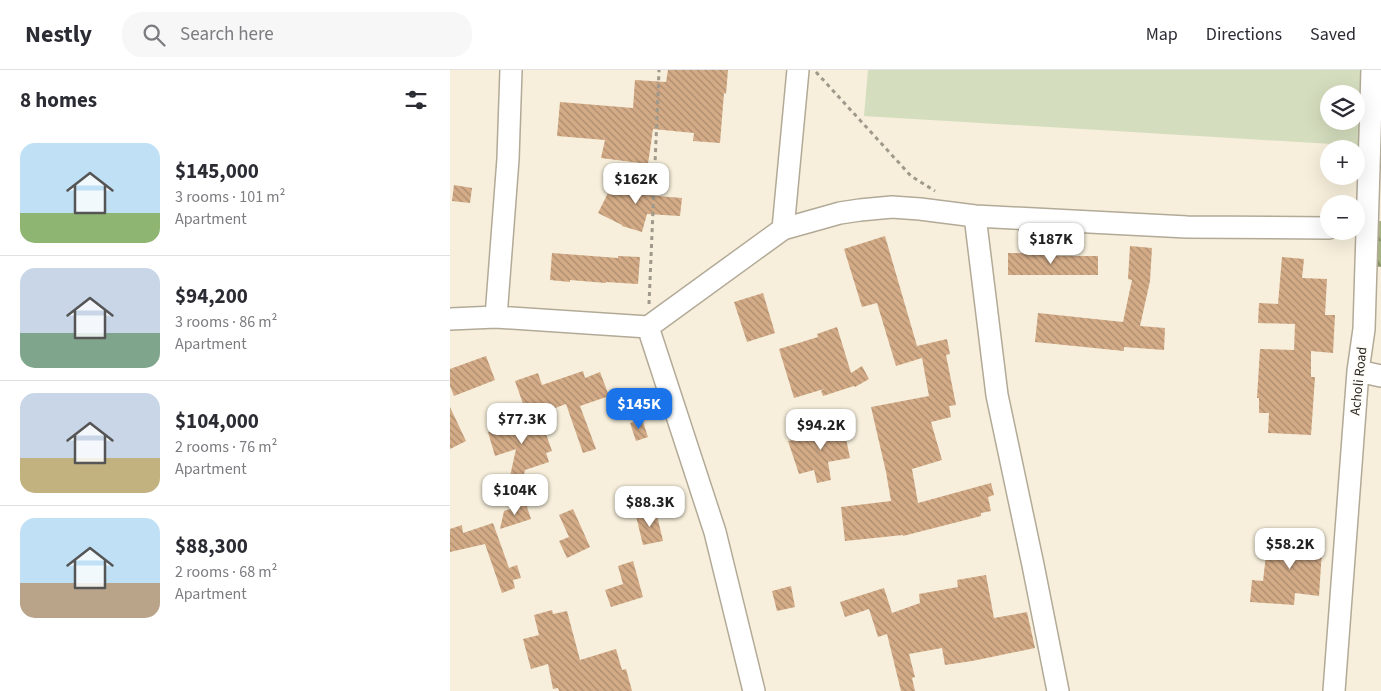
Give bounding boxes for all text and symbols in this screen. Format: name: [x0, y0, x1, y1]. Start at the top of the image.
search box: [122, 12, 472, 57]
text: Nestly: [25, 17, 92, 52]
icon: search: [140, 21, 168, 49]
text: Search here: [180, 21, 274, 48]
text: Map: [1146, 22, 1178, 47]
text: Directions: [1206, 22, 1282, 47]
text: Saved: [1310, 22, 1356, 47]
text: 8 homes: [20, 85, 97, 115]
map controls: [1320, 85, 1365, 240]
button: layers: [1320, 85, 1365, 130]
icon: filters: [402, 86, 430, 114]
button: +: [1320, 140, 1365, 185]
text: $145,000: [175, 156, 259, 186]
pin: $162K: [601, 162, 671, 205]
icon: home: [60, 163, 120, 223]
text: $162K: [614, 168, 658, 190]
text: 3 rooms · 101 m²: [175, 186, 285, 208]
button: −: [1320, 195, 1365, 240]
text: Apartment: [175, 208, 247, 230]
pin: $187K: [1016, 222, 1086, 265]
text: $187K: [1029, 228, 1073, 250]
text: $94,200: [175, 281, 248, 311]
icon: home: [60, 288, 120, 348]
text: 3 rooms · 86 m²: [175, 311, 277, 333]
text: Apartment: [175, 333, 247, 355]
street label: Acholi Road: [1345, 346, 1373, 416]
pin: $145K: [604, 388, 674, 430]
text: $145K: [617, 393, 661, 415]
pin: $77.3K: [481, 402, 563, 445]
text: $104,000: [175, 406, 259, 436]
text: $77.3K: [498, 408, 546, 430]
pin: $94.2K: [780, 408, 862, 451]
icon: home: [60, 413, 120, 473]
text: $94.2K: [797, 414, 845, 436]
text: 2 rooms · 76 m²: [175, 436, 277, 458]
text: Apartment: [175, 458, 247, 480]
pin: $104K: [480, 474, 550, 516]
text: $104K: [493, 479, 537, 501]
pin: $88.3K: [609, 486, 691, 528]
text: $88.3K: [626, 491, 674, 513]
pin: $58.2K: [1249, 528, 1331, 570]
text: $88,300: [175, 531, 248, 561]
text: $58.2K: [1266, 533, 1314, 555]
icon: home: [60, 538, 120, 598]
text: 2 rooms · 68 m²: [175, 561, 277, 583]
text: Apartment: [175, 583, 247, 605]

